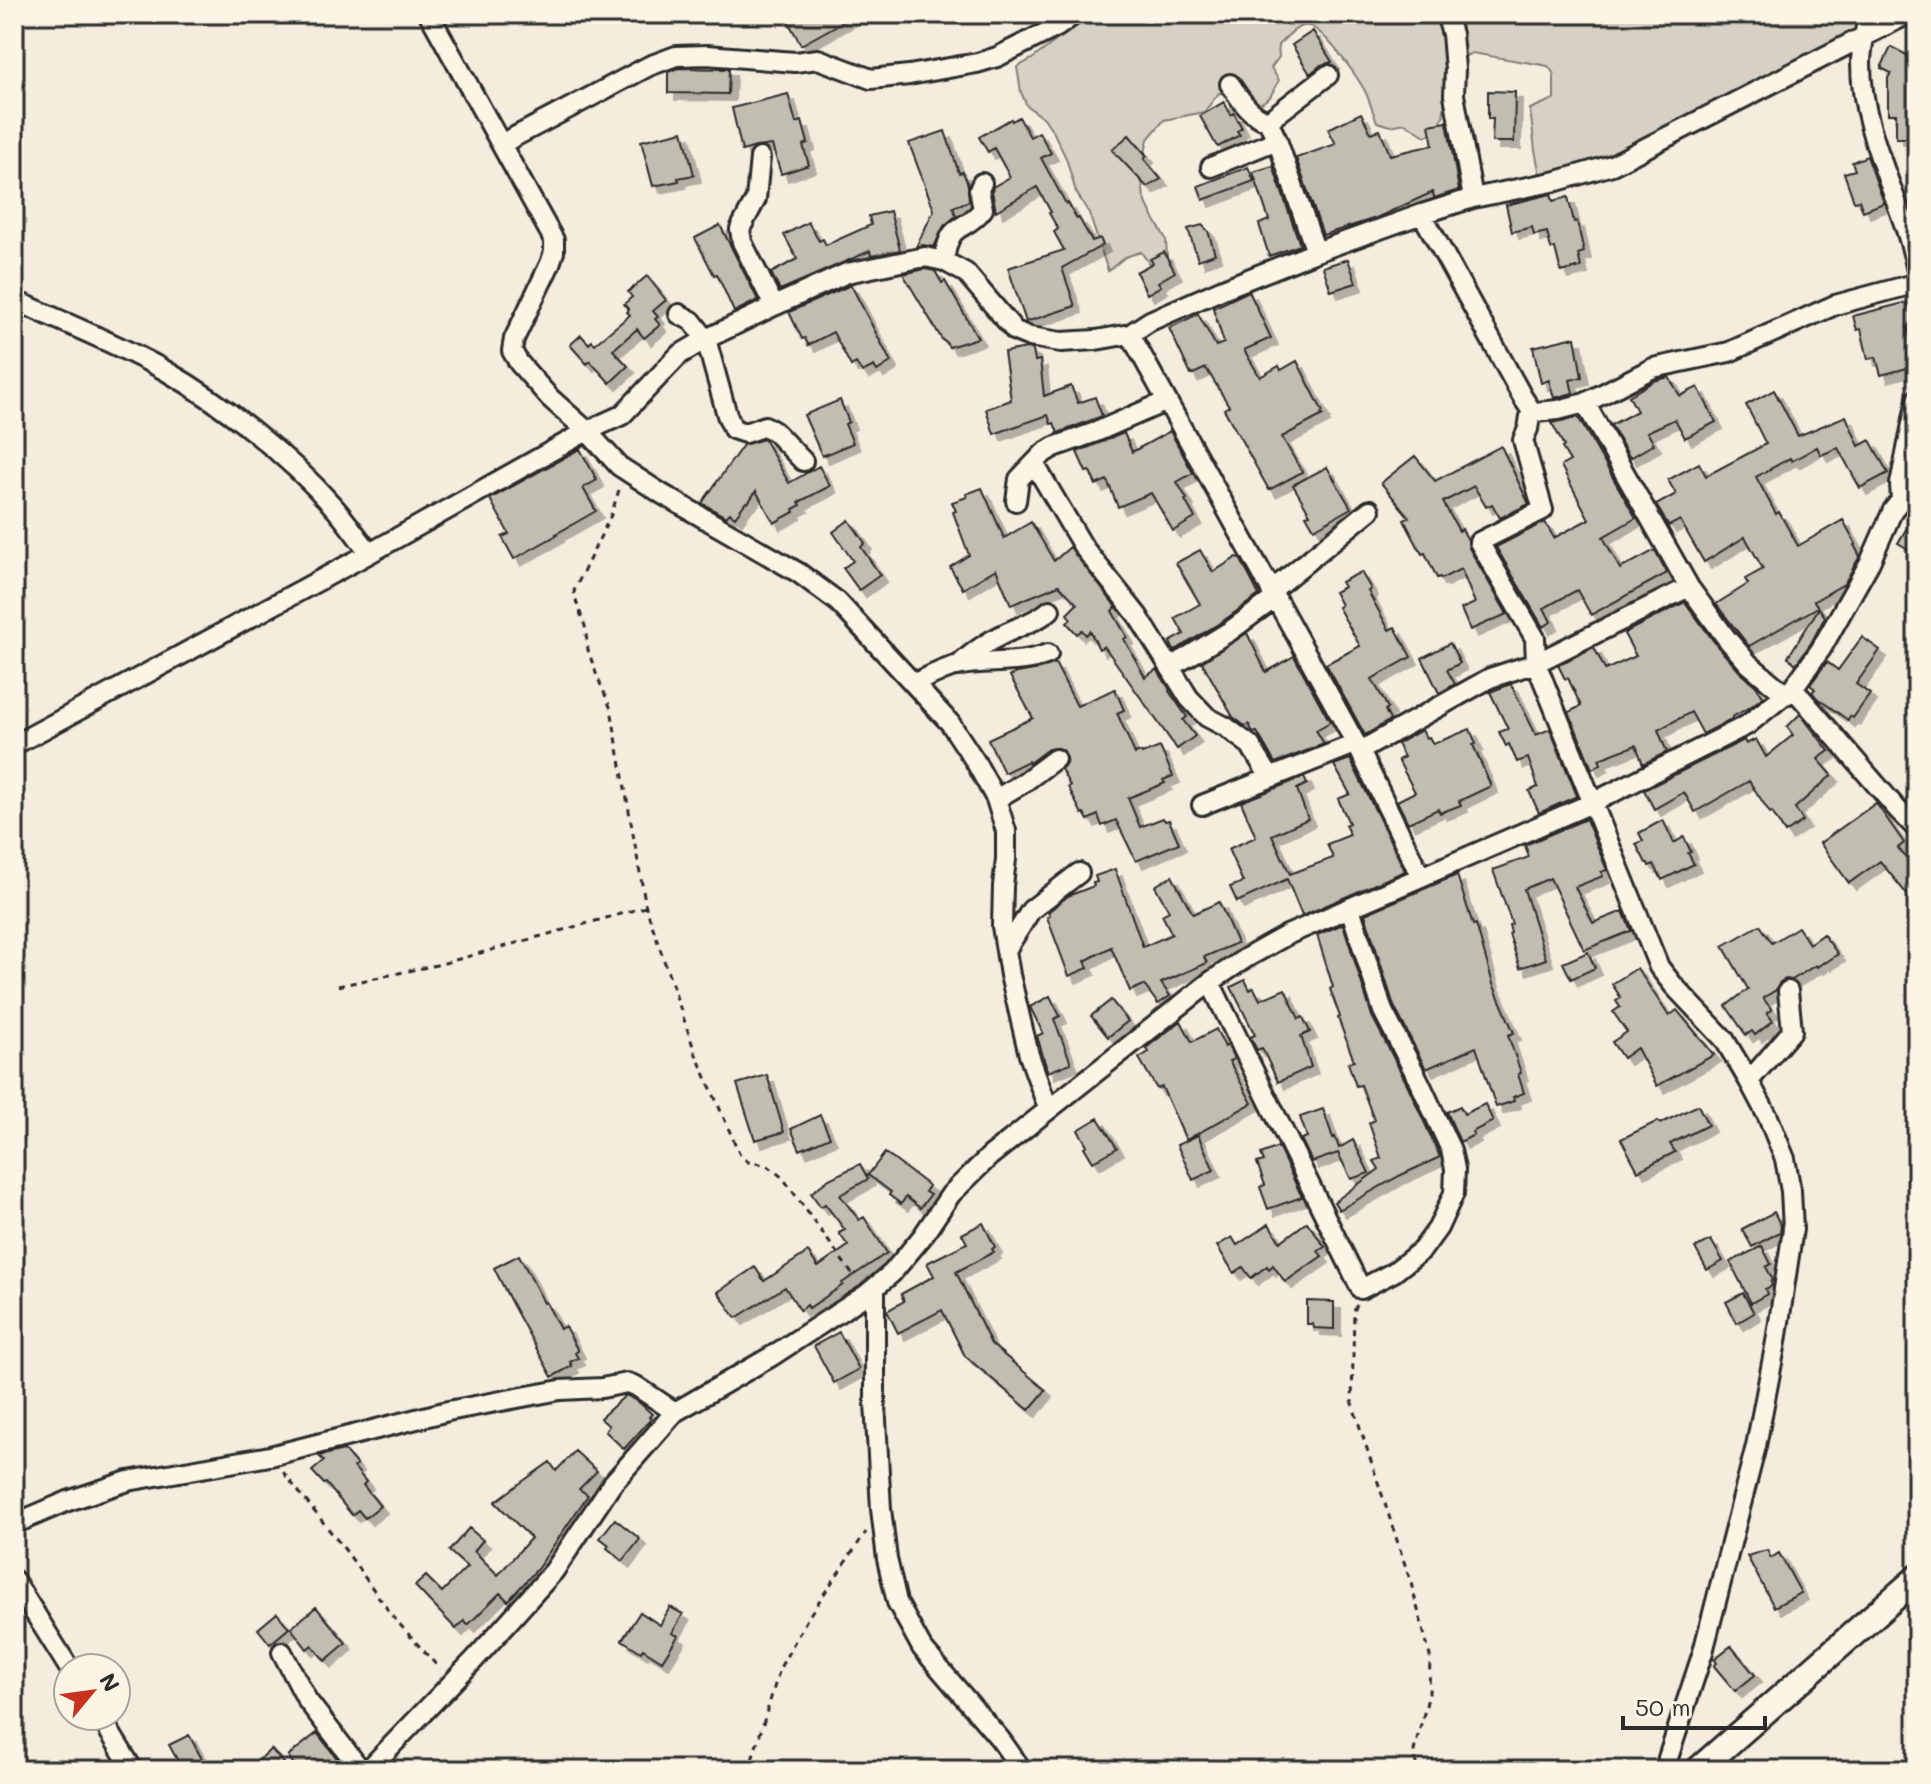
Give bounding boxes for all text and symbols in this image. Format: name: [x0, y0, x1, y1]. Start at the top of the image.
north arrow: [52, 1652, 132, 1732]
text: N: [93, 1668, 127, 1696]
scale bar: [1623, 1680, 1765, 1730]
text: 50 m: [1635, 1691, 1691, 1722]

